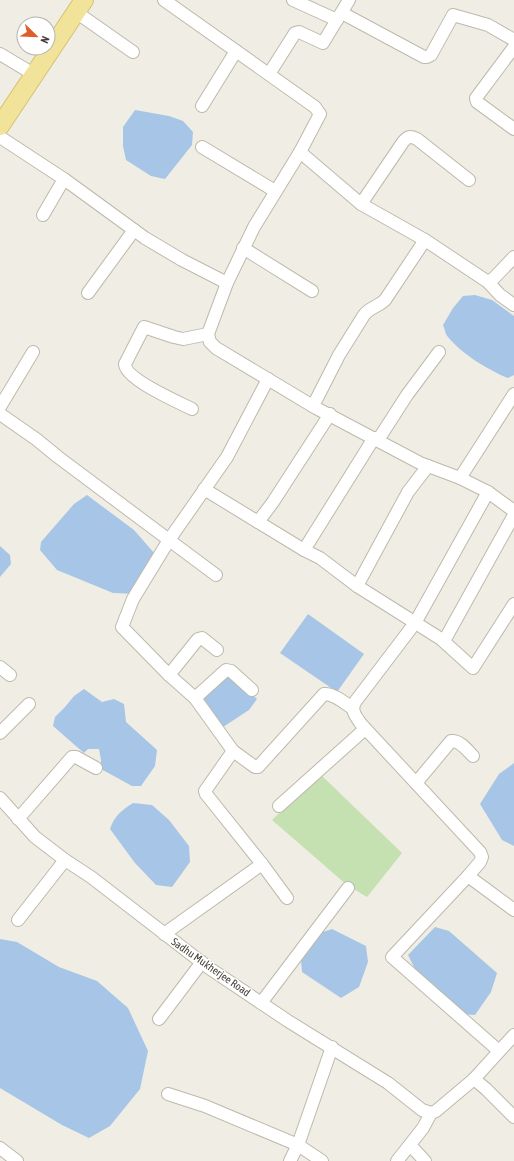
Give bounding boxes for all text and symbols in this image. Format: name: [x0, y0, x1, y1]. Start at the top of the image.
north arrow: [16, 16, 56, 56]
text: N: [38, 35, 52, 45]
street label: Sadhu Mukherjee Road: [169, 935, 253, 999]

